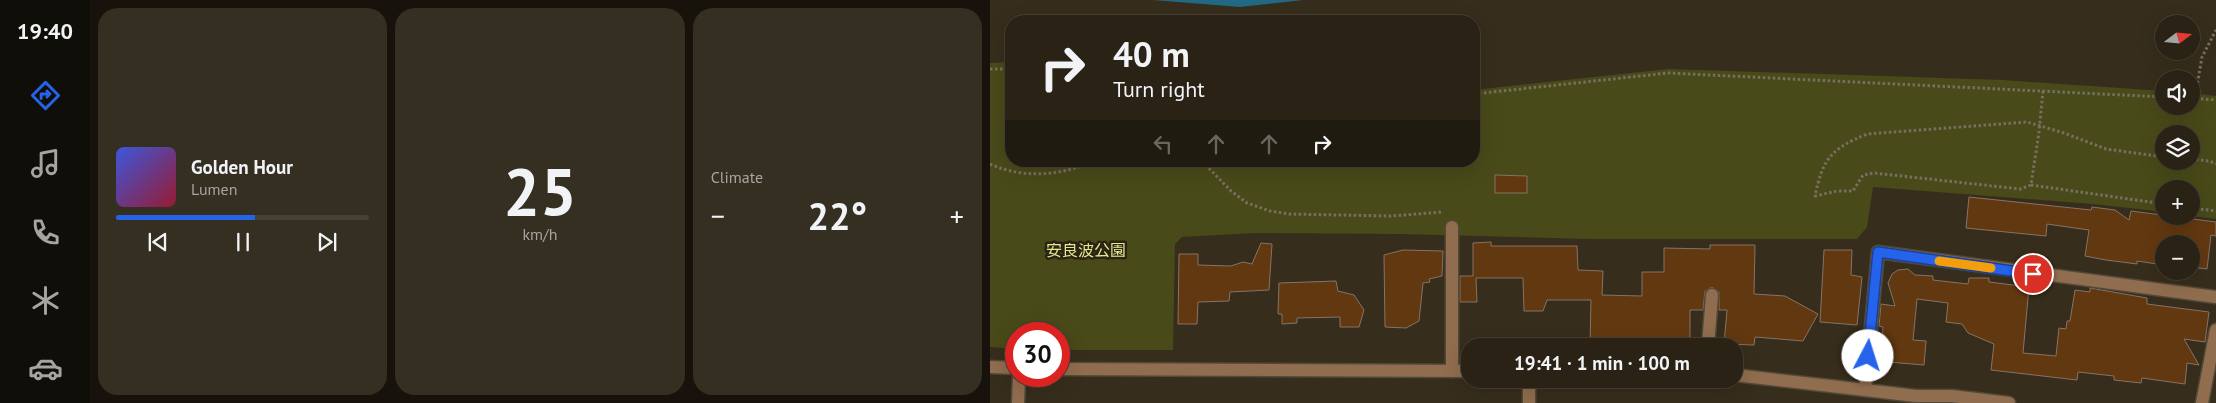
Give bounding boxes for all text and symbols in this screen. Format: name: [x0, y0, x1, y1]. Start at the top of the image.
north arrow: [2155, 15, 2200, 60]
map controls: [2155, 15, 2200, 280]
text: 19:40: [17, 17, 73, 45]
text: 40 m: [1113, 31, 1190, 77]
icon: right: [1030, 35, 1095, 100]
button: sound: [2155, 70, 2200, 115]
text: Turn right: [1113, 75, 1205, 103]
icon: directions: [28, 78, 63, 113]
button: layers: [2155, 125, 2200, 170]
icon: left: [1149, 130, 1177, 158]
icon: ahead: [1202, 130, 1230, 158]
icon: ahead: [1255, 130, 1283, 158]
icon: right: [1308, 130, 1336, 158]
icon: music: [28, 146, 63, 181]
text: 25: [503, 149, 577, 233]
text: Golden Hour: [191, 155, 293, 179]
text: Climate: [711, 167, 763, 187]
text: Lumen: [191, 179, 237, 199]
button: +: [2155, 180, 2200, 225]
text: 22°: [807, 191, 867, 240]
text: −: [711, 197, 725, 234]
text: +: [950, 197, 964, 234]
icon: phone: [28, 215, 63, 250]
text: km/h: [522, 224, 558, 244]
icon: previous: [144, 228, 172, 256]
icon: pause: [229, 228, 257, 256]
icon: next: [313, 228, 341, 256]
button: −: [2155, 235, 2200, 280]
park label: 安良波公園: [1046, 240, 1126, 260]
pin: [2012, 253, 2054, 295]
icon: arrive: [2019, 260, 2047, 288]
icon: climate: [28, 283, 63, 318]
speed limit sign: 30: [1005, 322, 1070, 387]
position arrow: [1841, 329, 1893, 381]
icon: car: [28, 351, 63, 386]
text: 19:41 · 1 min · 100 m: [1514, 351, 1690, 375]

